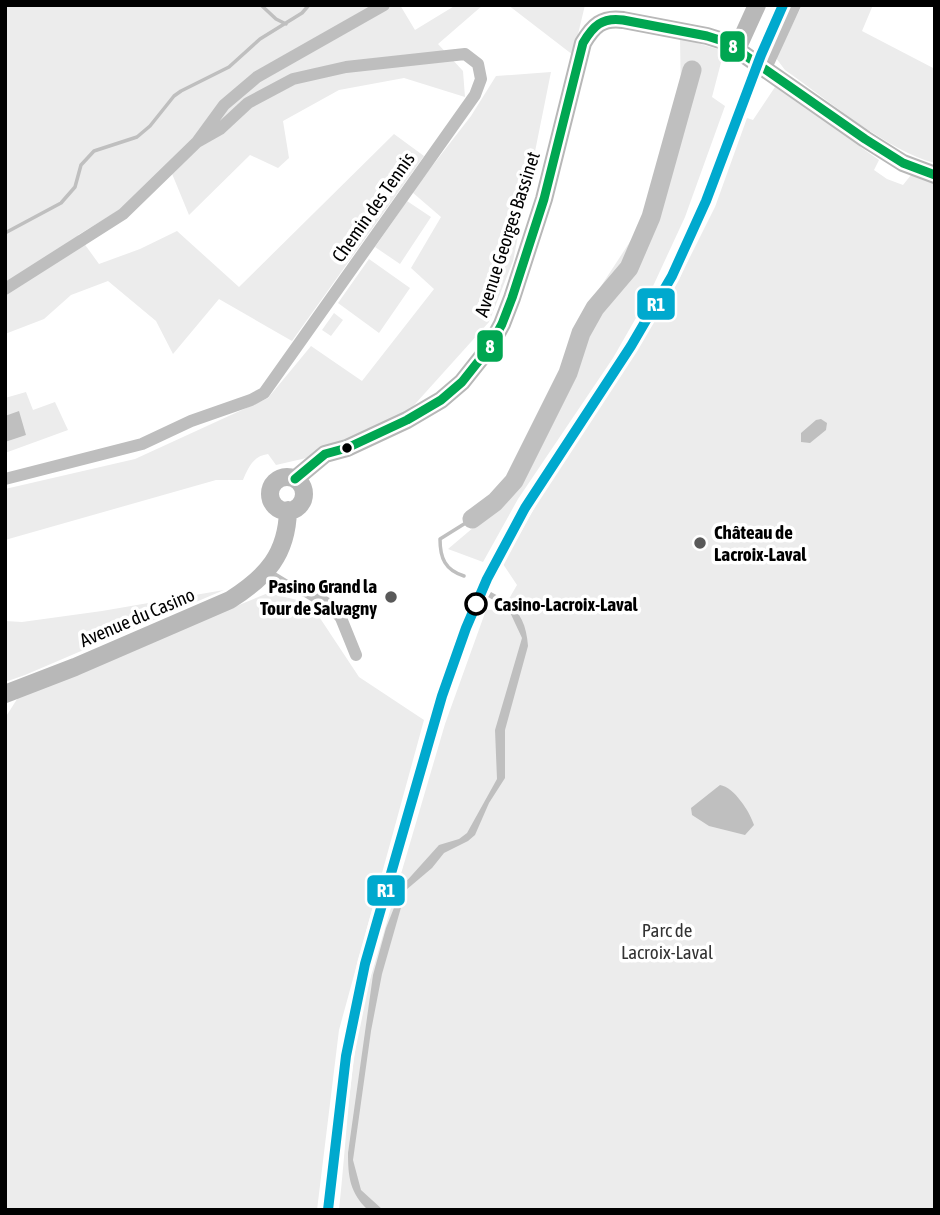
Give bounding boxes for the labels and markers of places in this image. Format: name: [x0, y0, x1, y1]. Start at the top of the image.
unlabelled marker: [340, 441, 354, 455]
place label: Château de Lacroix-Laval: [714, 521, 807, 565]
marker: Château de Lacroix-Laval: [692, 535, 708, 551]
place label: Pasino Grand la Tour de Salvagny: [260, 575, 377, 619]
marker: Pasino Grand la Tour de Salvagny: [383, 589, 399, 605]
marker: Casino-Lacroix-Laval: [465, 593, 487, 615]
place label: Casino-Lacroix-Laval: [494, 593, 639, 615]

